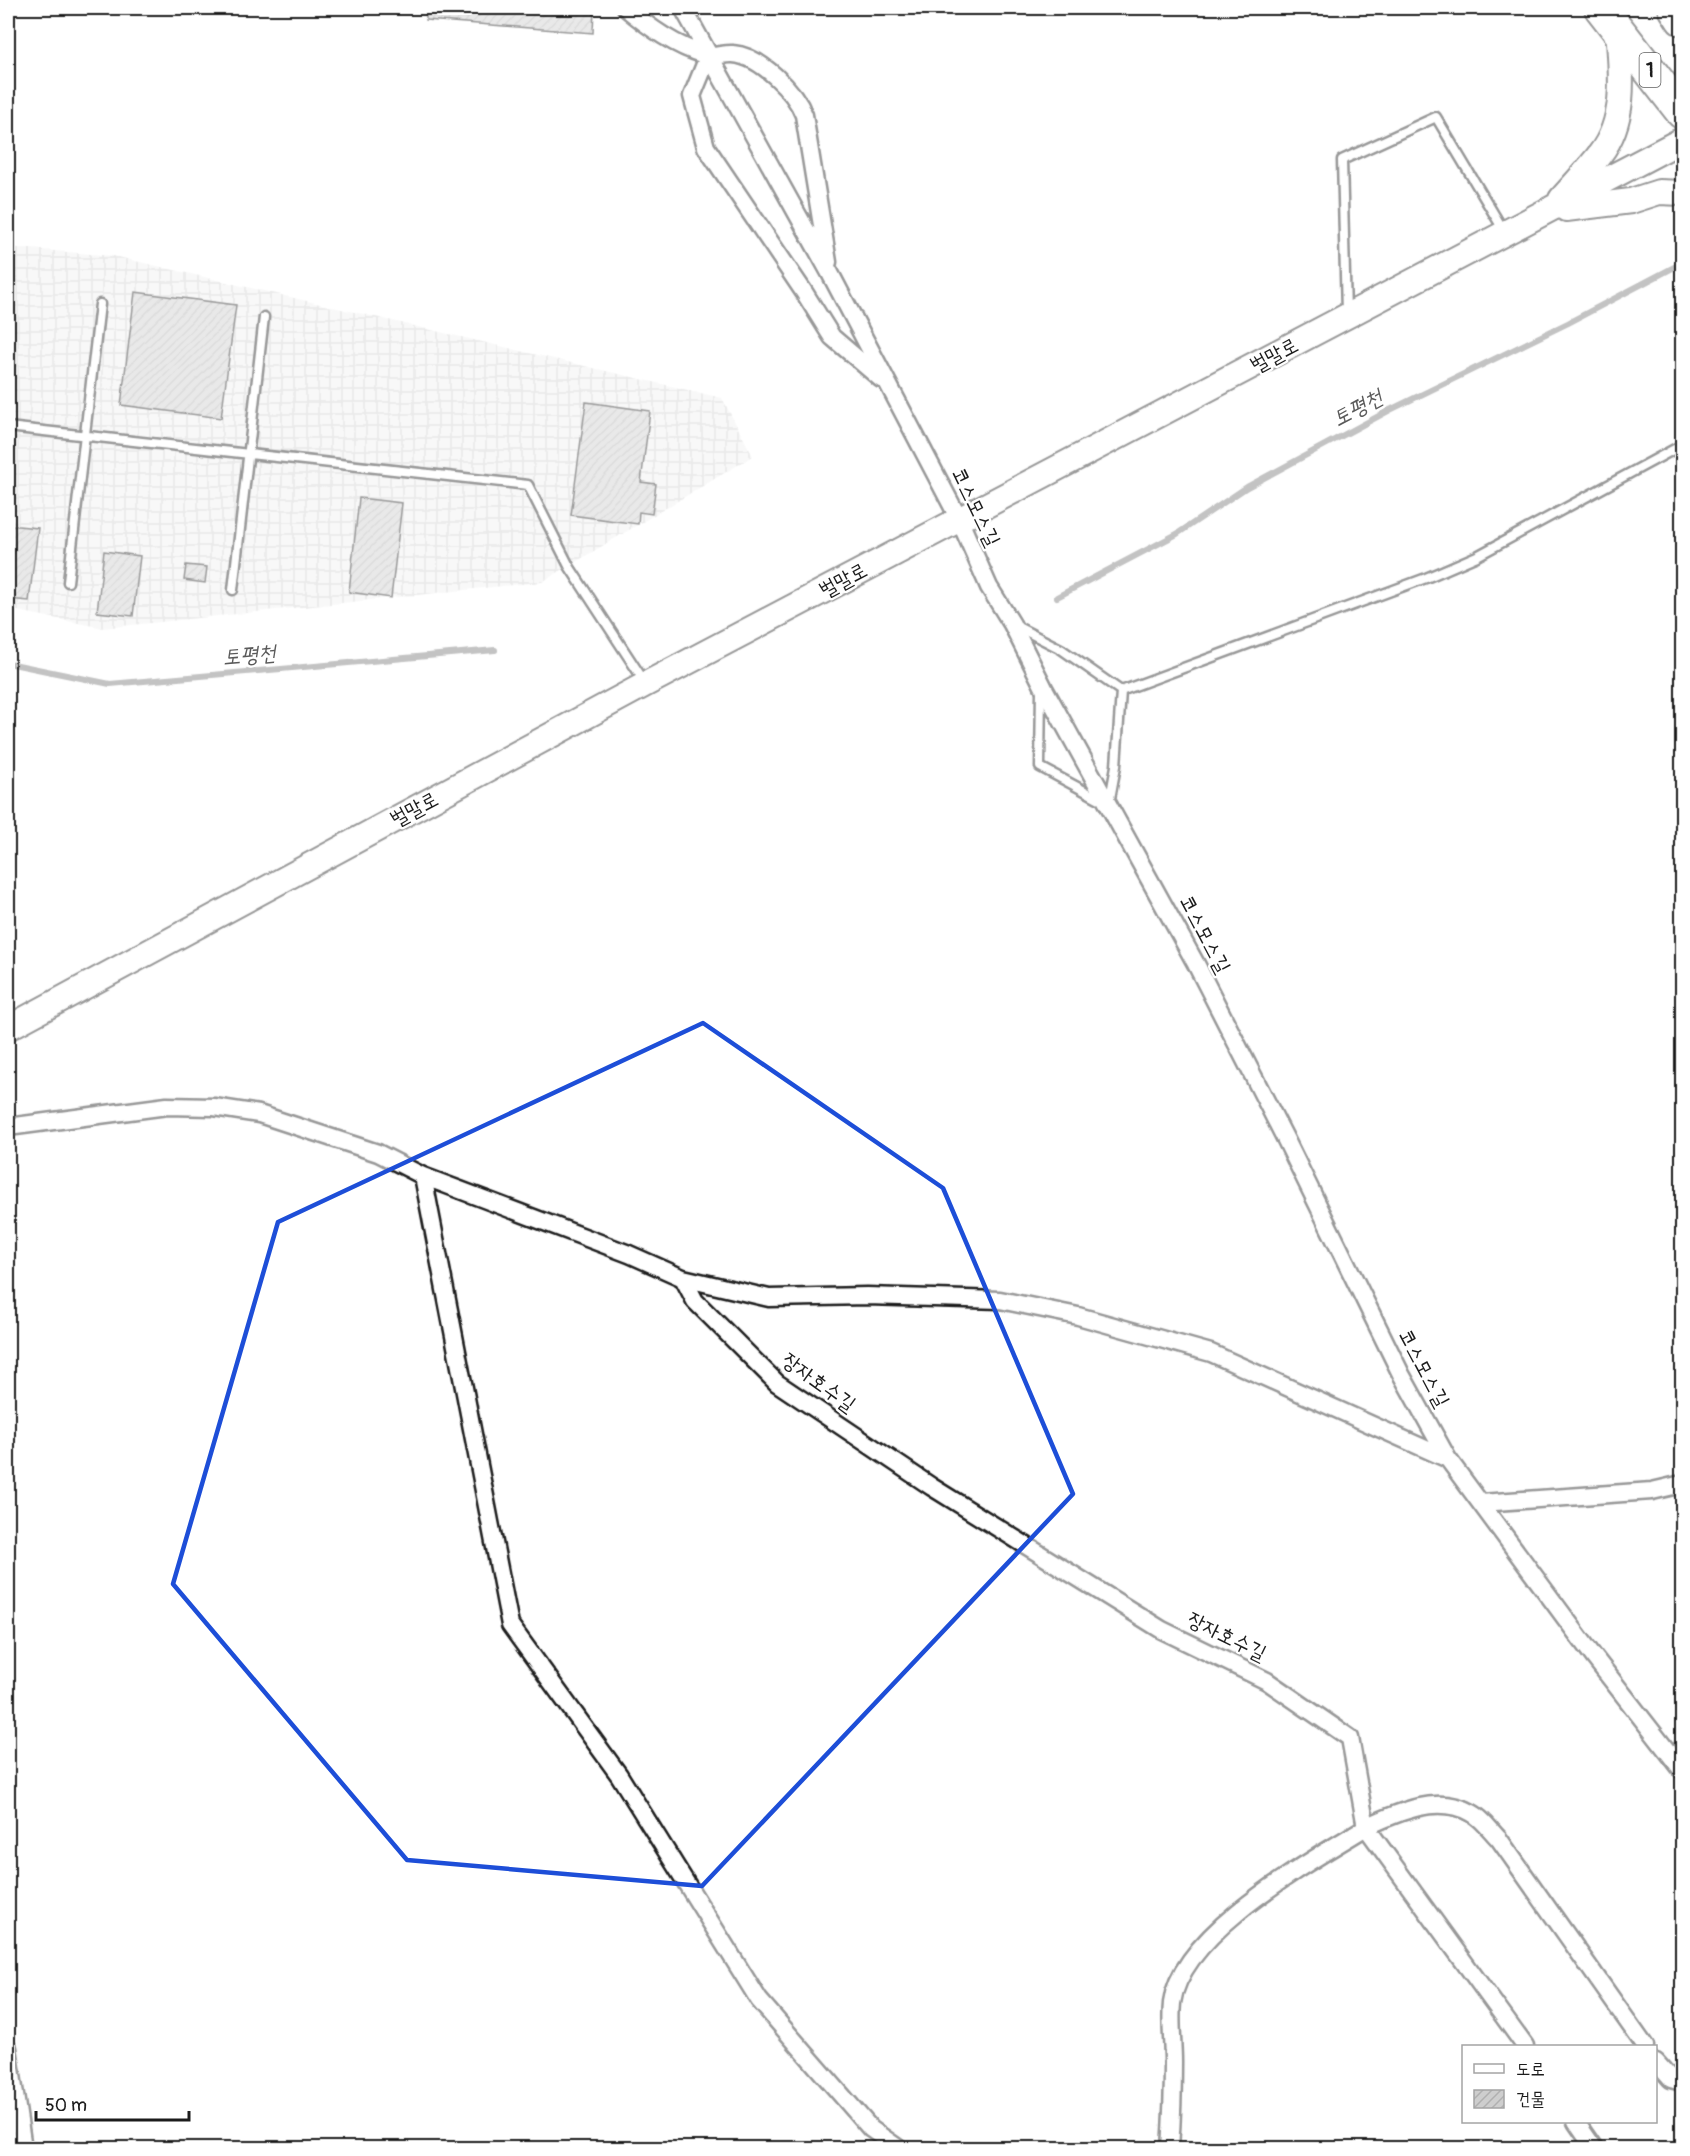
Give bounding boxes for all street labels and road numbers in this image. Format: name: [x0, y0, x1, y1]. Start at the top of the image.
road number: 1: [1640, 53, 1660, 87]
street label: 벌말로: [1246, 332, 1303, 379]
street label: 코스모스길: [945, 463, 1006, 551]
street label: 벌말로: [815, 557, 872, 604]
street label: 벌말로: [386, 786, 443, 833]
street label: 코스모스길: [1173, 891, 1236, 978]
street label: 코스모스길: [1392, 1325, 1455, 1412]
street label: 장자호수길: [777, 1347, 861, 1418]
street label: 장자호수길: [1183, 1606, 1271, 1667]

